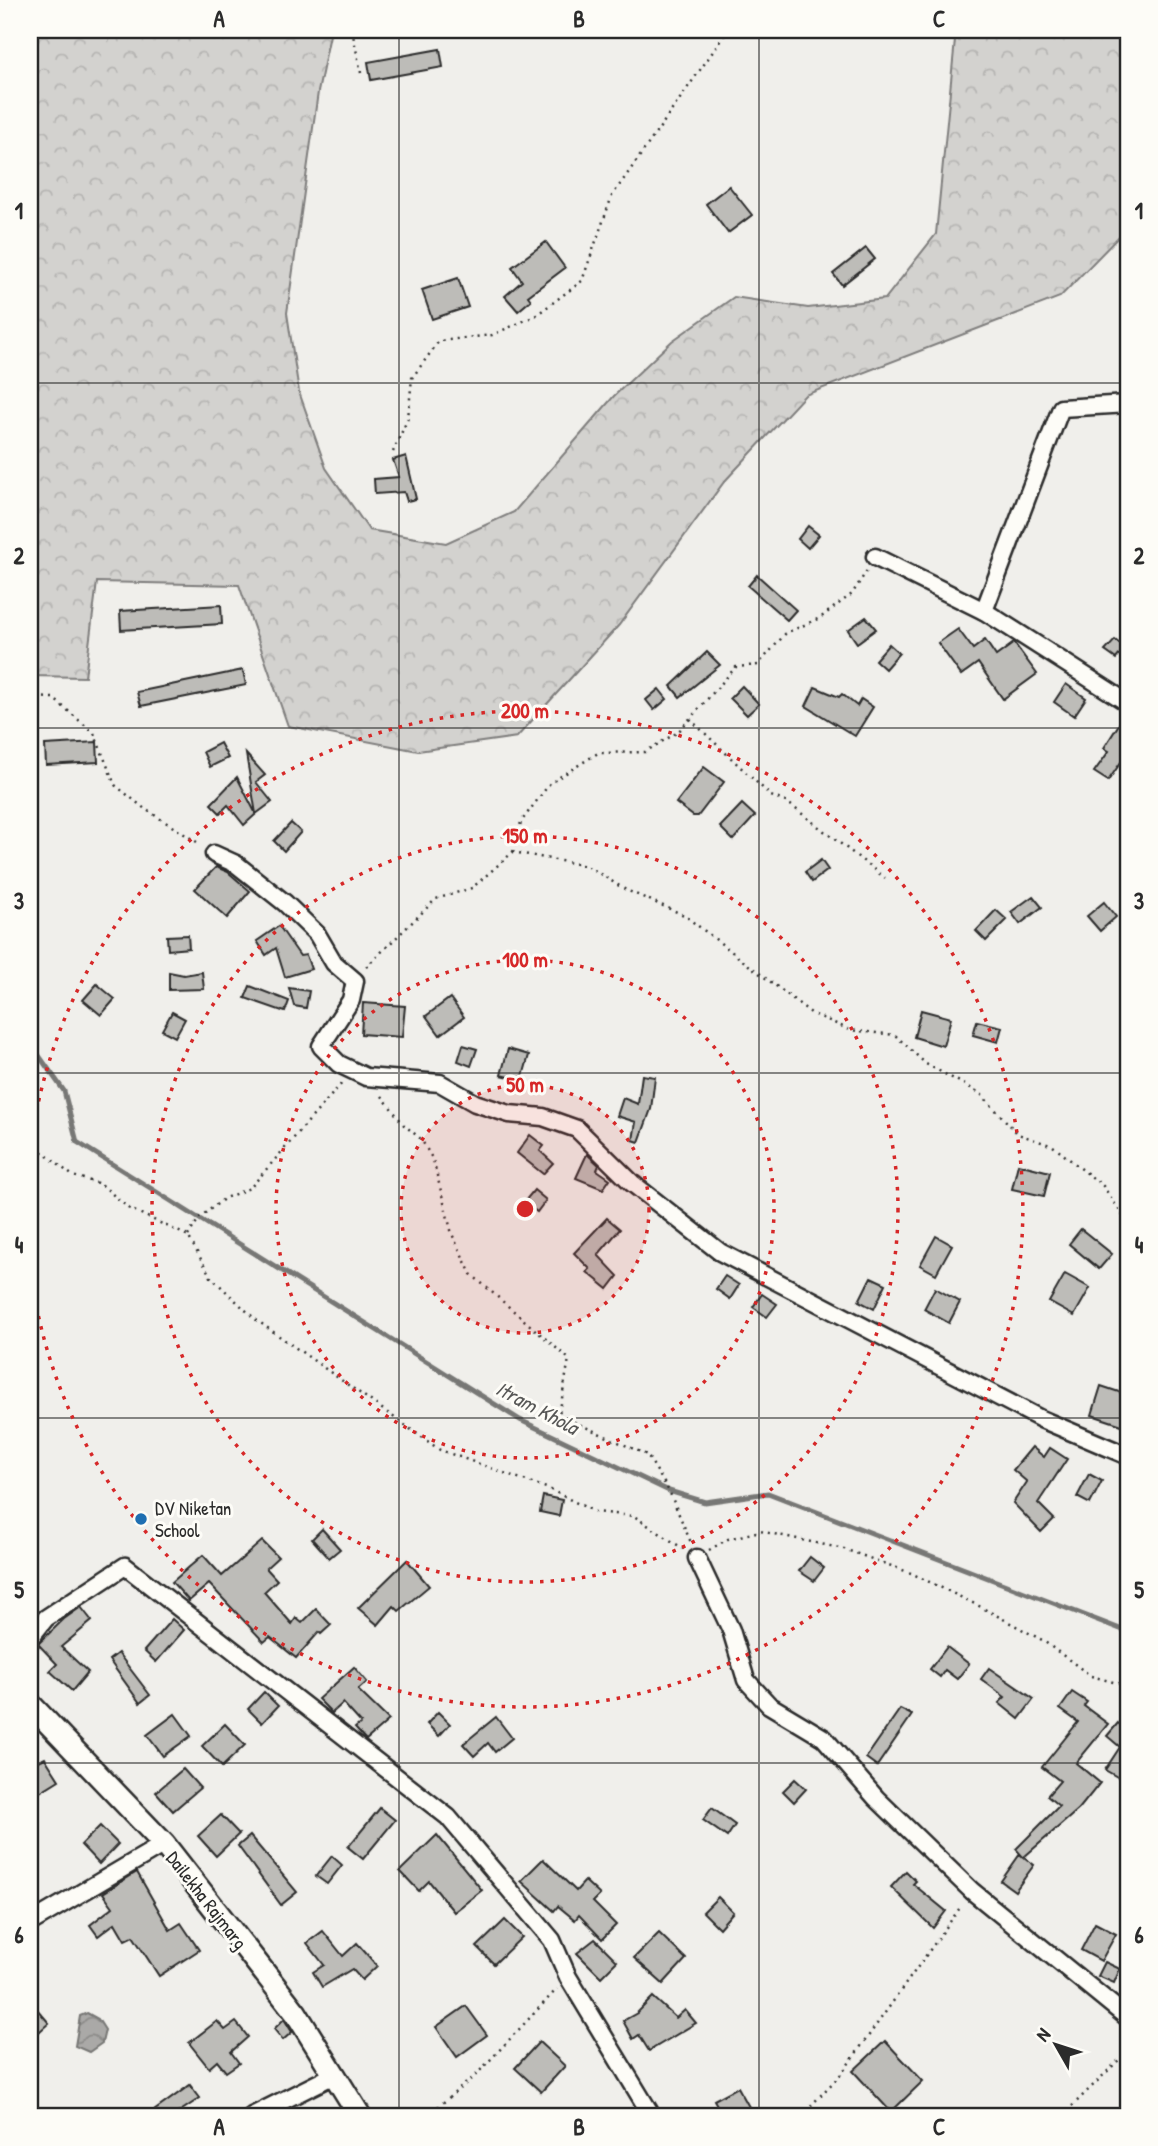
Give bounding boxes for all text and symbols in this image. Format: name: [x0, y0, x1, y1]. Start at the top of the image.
text: A: [213, 3, 225, 34]
text: B: [573, 3, 585, 34]
text: C: [933, 3, 945, 34]
text: 1: [15, 195, 23, 226]
text: 1: [1135, 195, 1143, 226]
text: 2: [14, 540, 25, 571]
text: 2: [1134, 540, 1145, 571]
text: 200 m: [501, 696, 549, 725]
text: 150 m: [502, 821, 548, 850]
text: 3: [14, 885, 24, 916]
text: 3: [1134, 885, 1144, 916]
text: 100 m: [502, 945, 548, 974]
text: 50 m: [506, 1070, 544, 1099]
centre of rings: [513, 1197, 537, 1221]
text: 4: [15, 1229, 24, 1260]
text: 4: [1135, 1229, 1144, 1260]
water label: Itram Khola: [491, 1374, 586, 1443]
place label: DV Niketan School: [155, 1495, 231, 1543]
marker: DV Niketan School: [133, 1511, 149, 1527]
text: 5: [14, 1574, 24, 1605]
text: 5: [1134, 1574, 1144, 1605]
street label: Dailekha Rajmarg: [161, 1846, 253, 1954]
text: 6: [14, 1919, 24, 1950]
text: 6: [1134, 1919, 1144, 1950]
north arrow: [1021, 2010, 1092, 2080]
text: N: [1030, 2022, 1056, 2046]
text: A: [213, 2111, 225, 2142]
text: B: [573, 2111, 585, 2142]
text: C: [933, 2111, 945, 2142]

